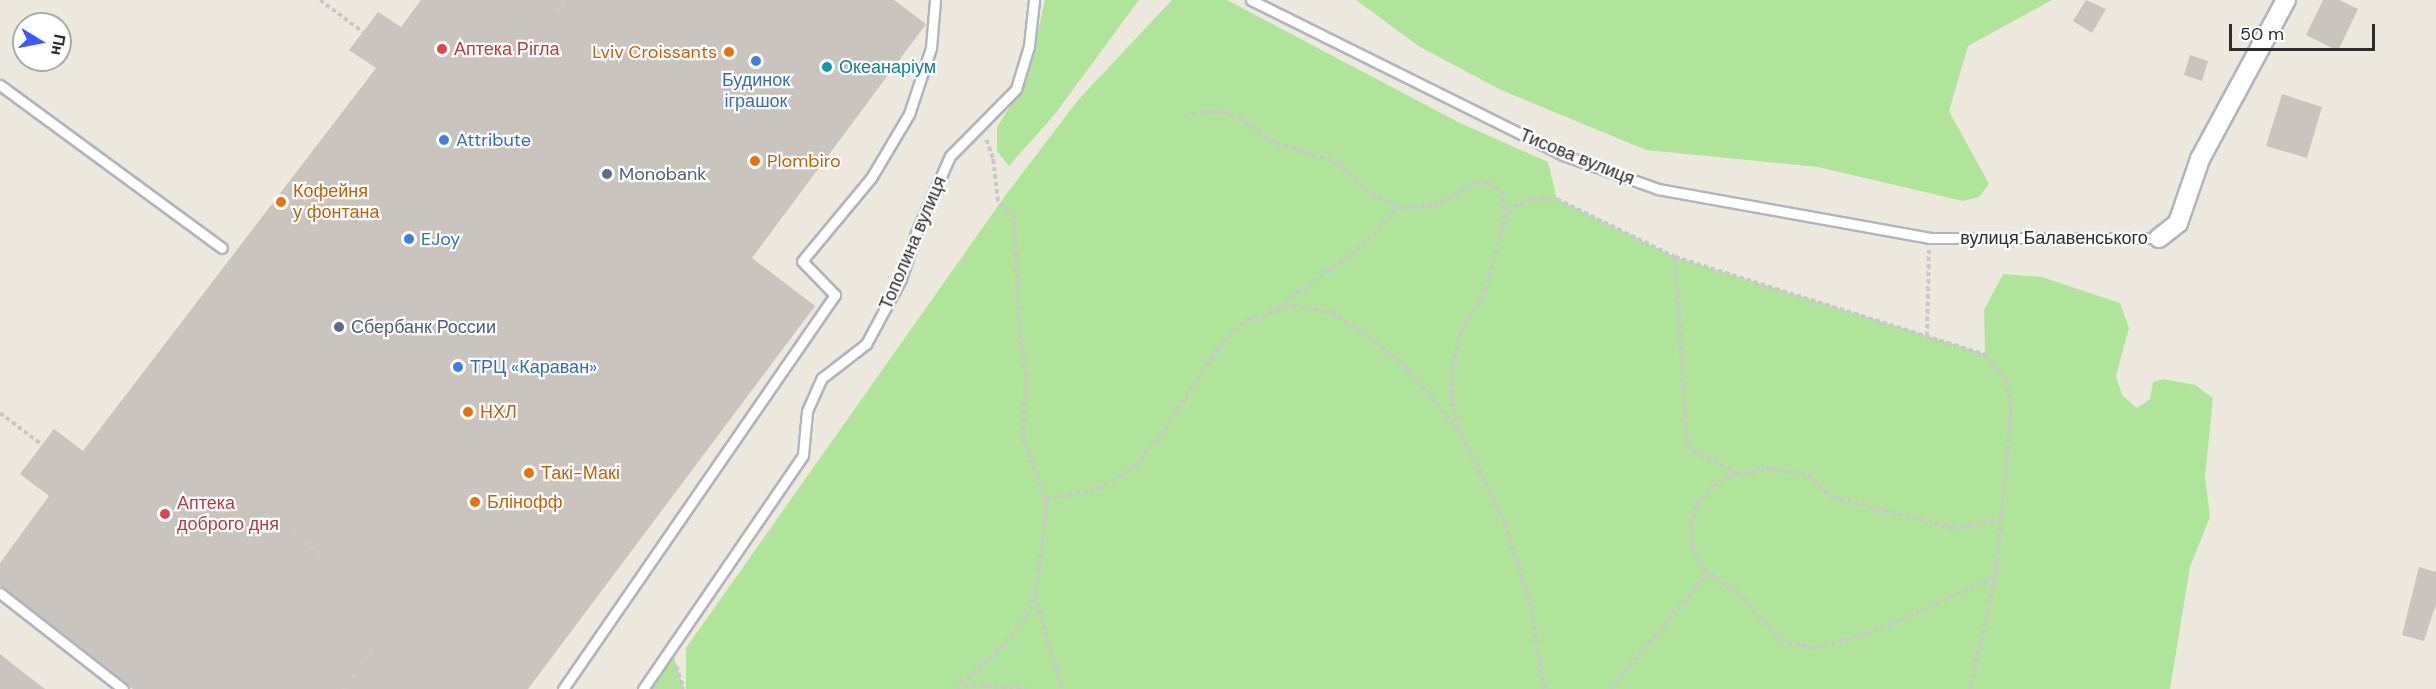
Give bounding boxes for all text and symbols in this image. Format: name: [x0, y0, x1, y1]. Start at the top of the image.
north arrow: [12, 12, 72, 72]
scale bar: [2232, 12, 2378, 50]
text: 50 m: [2240, 22, 2284, 46]
text: Пн: [46, 33, 70, 57]
place label: Аптека Рігла: [454, 38, 560, 60]
place label: Lviv Croissants: [592, 41, 717, 63]
marker: Аптека Рігла: [435, 42, 449, 56]
marker: Lviv Croissants: [722, 45, 736, 59]
marker: Будинок іграшок: [749, 54, 763, 68]
place label: Океанаріум: [839, 56, 936, 78]
marker: Океанаріум: [820, 60, 834, 74]
place label: Будинок іграшок: [722, 70, 790, 112]
street label: Тисова вулиця: [1516, 124, 1638, 190]
place label: Attribute: [456, 129, 531, 151]
marker: Attribute: [437, 133, 451, 147]
place label: Plombiro: [767, 150, 841, 172]
marker: Plombiro: [748, 154, 762, 168]
place label: Monobank: [619, 163, 706, 185]
marker: Monobank: [600, 167, 614, 181]
street label: Тополина вулиця: [875, 173, 951, 313]
place label: Кофейня у фонтана: [293, 181, 380, 224]
marker: Кофейня у фонтана: [274, 195, 288, 209]
street label: вулиця Балавенського: [1960, 227, 2148, 249]
place label: EJoy: [421, 228, 460, 250]
marker: EJoy: [402, 232, 416, 246]
place label: Сбербанк России: [351, 316, 496, 338]
marker: Сбербанк России: [332, 320, 346, 334]
place label: ТРЦ «Караван»: [470, 356, 597, 378]
marker: ТРЦ «Караван»: [451, 360, 465, 374]
place label: НХЛ: [480, 401, 517, 423]
marker: НХЛ: [461, 405, 475, 419]
place label: Такі-Макі: [541, 462, 620, 484]
marker: Такі-Макі: [522, 466, 536, 480]
place label: Блінофф: [487, 491, 563, 513]
place label: Аптека доброго дня: [177, 493, 279, 536]
marker: Блінофф: [468, 495, 482, 509]
marker: Аптека доброго дня: [158, 507, 172, 521]

